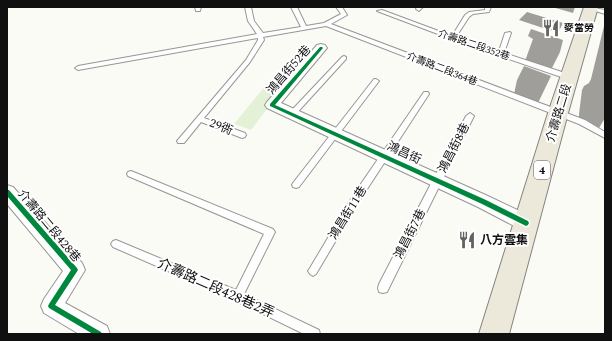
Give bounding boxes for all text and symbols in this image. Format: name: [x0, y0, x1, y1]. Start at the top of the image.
restaurant icon: 麥當勞: [541, 18, 561, 38]
place label: 麥當勞: [563, 20, 594, 36]
street label: 介壽路二段352巷: [436, 25, 512, 65]
street label: 鴻昌街52巷: [262, 41, 316, 99]
street label: 介壽路二段364巷: [404, 48, 480, 90]
street label: 介壽路二段: [541, 82, 577, 144]
street label: 29衖: [206, 114, 236, 140]
street label: 鴻昌街8巷: [433, 120, 475, 176]
street label: 鴻昌街: [384, 137, 424, 169]
road number: 4: [534, 161, 550, 179]
street label: 鴻昌街11巷: [324, 183, 372, 243]
street label: 介壽路二段428巷: [13, 185, 85, 267]
street label: 鴻昌街7巷: [389, 206, 431, 262]
restaurant icon: 八方雲集: [457, 230, 477, 250]
place label: 八方雲集: [480, 231, 528, 250]
street label: 介壽路二段428巷2弄: [154, 253, 278, 323]

